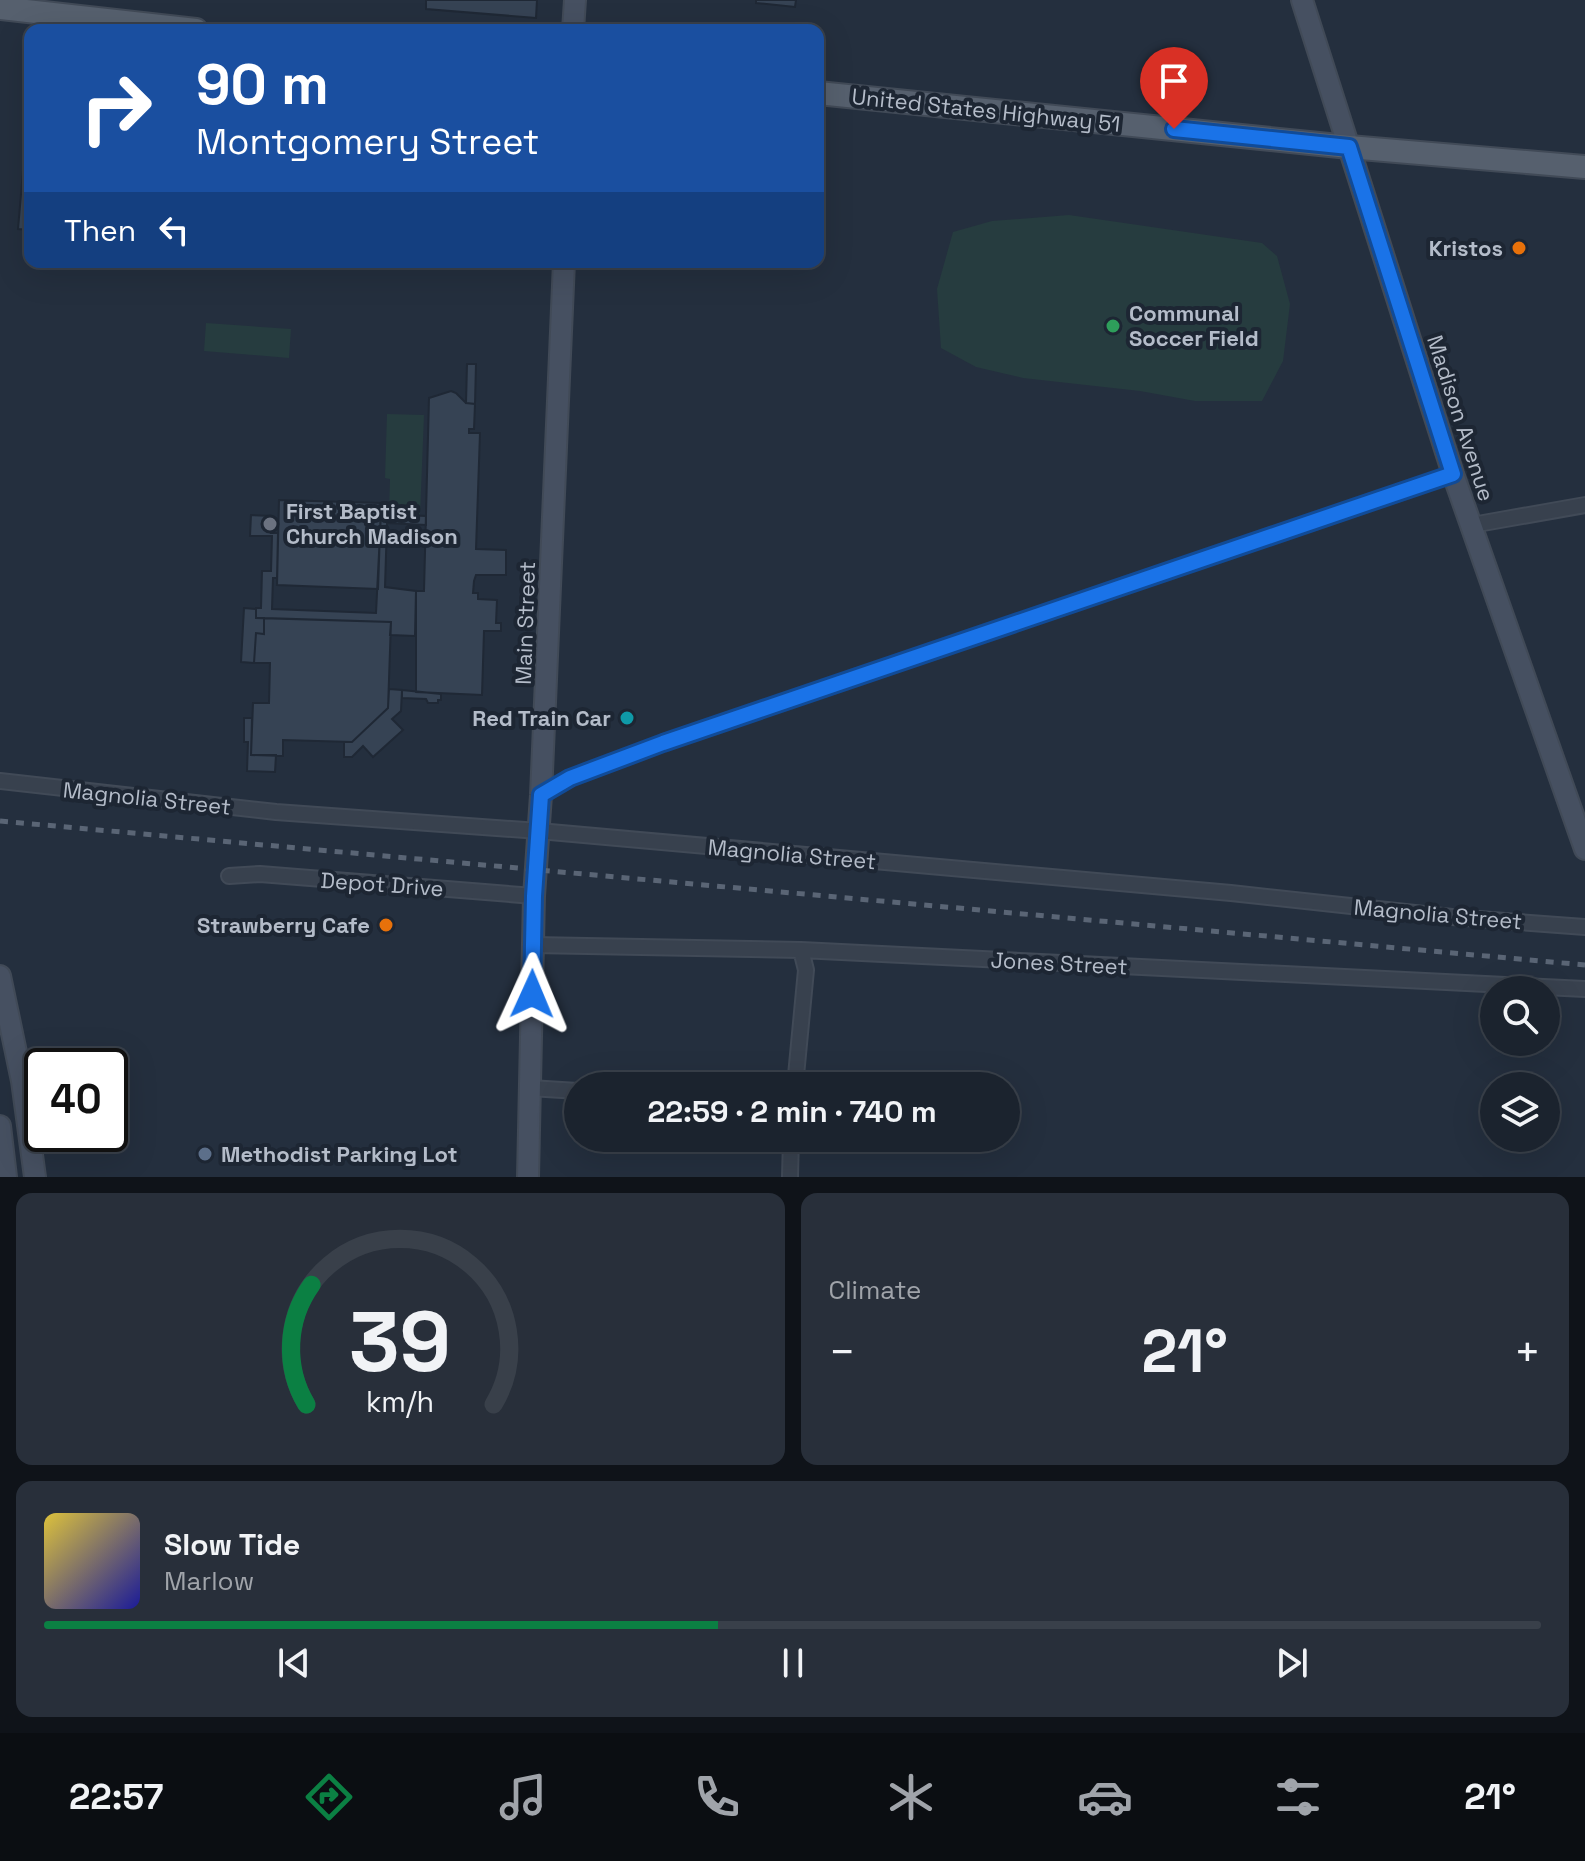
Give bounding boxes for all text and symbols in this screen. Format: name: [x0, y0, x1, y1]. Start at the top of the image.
pin: [1140, 47, 1208, 129]
text: 90 m: [196, 49, 329, 120]
icon: right: [64, 56, 168, 160]
icon: arrive: [1152, 59, 1196, 103]
street label: United States Highway 51: [850, 82, 1122, 138]
text: Montgomery Street: [196, 119, 539, 165]
icon: left: [152, 208, 196, 252]
text: Then: [64, 211, 136, 250]
place label: Kristos: [1429, 234, 1503, 262]
marker: Kristos: [1510, 239, 1528, 257]
place label: Communal Soccer Field: [1129, 299, 1259, 352]
marker: Communal Soccer Field: [1104, 317, 1122, 335]
street label: Madison Avenue: [1421, 332, 1501, 504]
place label: First Baptist Church Madison: [286, 497, 458, 550]
marker: First Baptist Church Madison: [261, 515, 279, 533]
street label: Main Street: [509, 561, 541, 685]
place label: Red Train Car: [472, 704, 611, 732]
marker: Red Train Car: [618, 709, 636, 727]
street label: Magnolia Street: [62, 775, 232, 821]
street label: Magnolia Street: [707, 833, 877, 875]
street label: Depot Drive: [319, 866, 445, 902]
street label: Magnolia Street: [1353, 893, 1523, 935]
place label: Strawberry Cafe: [197, 911, 370, 939]
marker: Strawberry Cafe: [377, 916, 395, 934]
street label: Jones Street: [990, 945, 1128, 981]
position arrow: [490, 952, 574, 1036]
map controls: [1480, 976, 1560, 1152]
button: search: [1480, 976, 1560, 1056]
speed limit sign: 40: [24, 1048, 128, 1152]
button: layers: [1480, 1072, 1560, 1152]
text: 22:59 · 2 min · 740 m: [647, 1092, 937, 1131]
place label: Methodist Parking Lot: [221, 1140, 458, 1168]
marker: Methodist Parking Lot: [196, 1145, 214, 1163]
text: Climate: [829, 1273, 921, 1307]
text: 39: [349, 1289, 451, 1395]
text: 21°: [1142, 1313, 1228, 1390]
text: −: [829, 1324, 856, 1380]
text: +: [1514, 1324, 1541, 1380]
text: km/h: [366, 1384, 434, 1420]
text: Slow Tide: [164, 1525, 300, 1564]
text: Marlow: [164, 1564, 254, 1598]
icon: previous: [272, 1641, 316, 1685]
icon: pause: [771, 1641, 815, 1685]
icon: next: [1270, 1641, 1314, 1685]
icon: directions: [301, 1769, 357, 1825]
icon: music: [495, 1769, 551, 1825]
icon: phone: [689, 1769, 745, 1825]
icon: climate: [883, 1769, 939, 1825]
icon: car: [1077, 1769, 1133, 1825]
icon: filters: [1270, 1769, 1326, 1825]
text: 22:57: [69, 1774, 164, 1820]
text: 21°: [1464, 1774, 1516, 1820]

